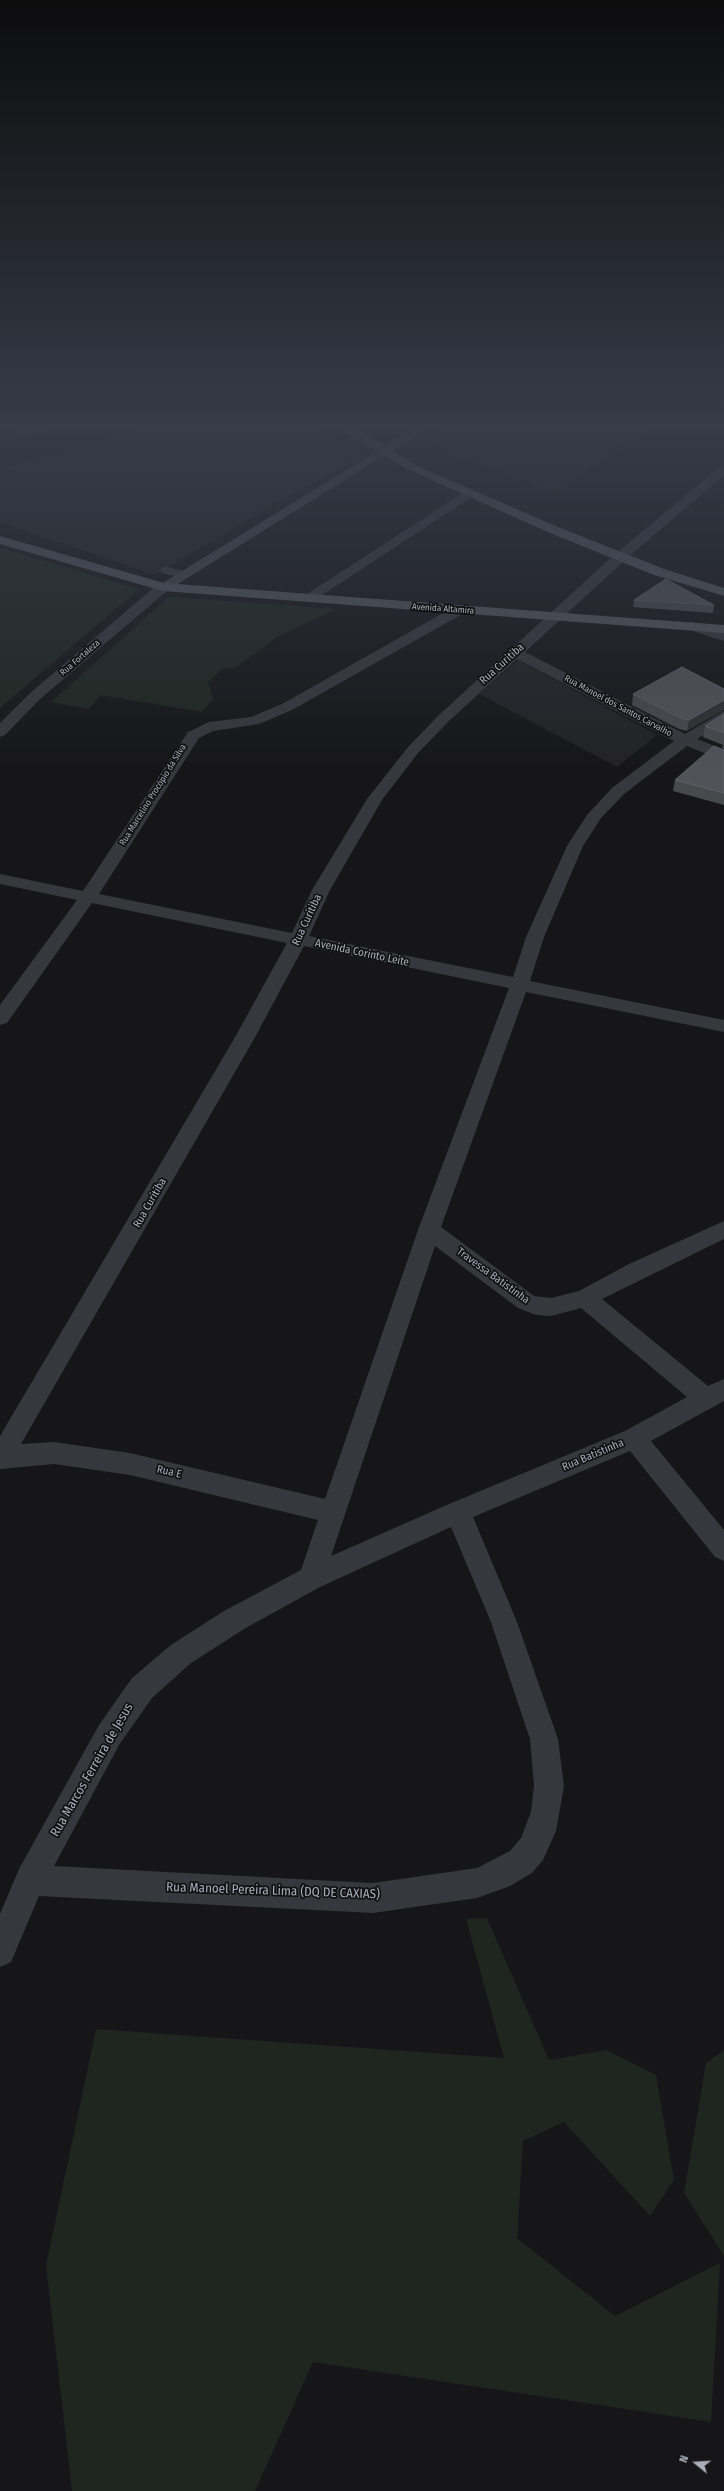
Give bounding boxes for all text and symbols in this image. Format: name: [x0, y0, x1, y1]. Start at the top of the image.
street label: Avenida Altamira: [412, 601, 474, 617]
street label: Rua Fortaleza: [58, 638, 102, 678]
street label: Rua Curitiba: [477, 641, 527, 687]
street label: Rua Manoel dos Santos Carvalho: [562, 673, 674, 739]
street label: Rua Marcelino Procópio da Silva: [117, 742, 189, 848]
street label: Rua Curitiba: [289, 892, 325, 948]
street label: Avenida Corinto Leite: [314, 937, 410, 969]
street label: Rua Curitiba: [131, 1176, 169, 1230]
street label: Travessa Batistinha: [454, 1245, 532, 1307]
street label: Rua Batistinha: [560, 1436, 626, 1474]
street label: Rua E: [155, 1463, 183, 1481]
street label: Rua Marcos Ferreira de Jesus: [47, 1700, 137, 1840]
street label: Rua Manoel Pereira Lima (DQ DE CAXIAS): [166, 1879, 380, 1903]
north arrow: [676, 2443, 716, 2483]
text: N: [677, 2454, 691, 2464]

